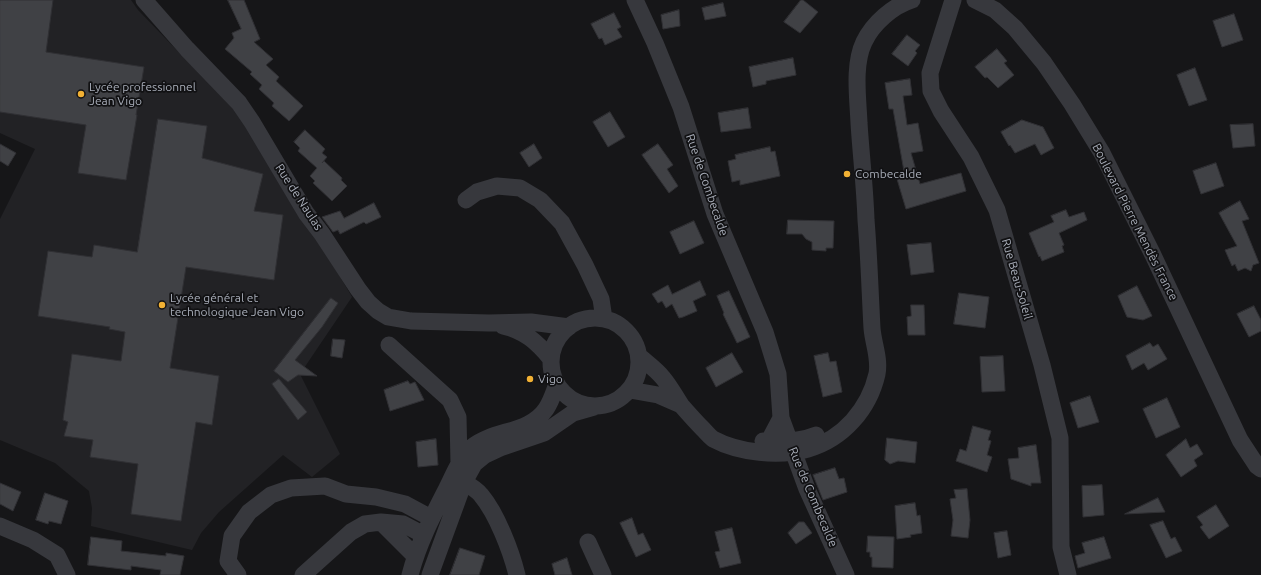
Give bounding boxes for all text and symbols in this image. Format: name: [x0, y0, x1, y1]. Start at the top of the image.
place label: Lycée professionnel Jean Vigo: [89, 80, 196, 108]
marker: Lycée professionnel Jean Vigo: [76, 89, 86, 99]
street label: Rue de Combecalde: [683, 132, 731, 238]
street label: Boulevard Pierre Mendès France: [1089, 141, 1181, 303]
street label: Rue de Naulas: [272, 161, 326, 233]
place label: Combecalde: [855, 167, 922, 181]
marker: Combecalde: [842, 169, 852, 179]
street label: Rue Beau-Soleil: [999, 237, 1035, 321]
place label: Lycée général et technologique Jean Vigo: [170, 291, 304, 319]
marker: Lycée général et technologique Jean Vigo: [157, 300, 167, 310]
place label: Vigo: [538, 372, 563, 386]
marker: Vigo: [525, 374, 535, 384]
street label: Rue de Combecalde: [785, 445, 841, 549]

